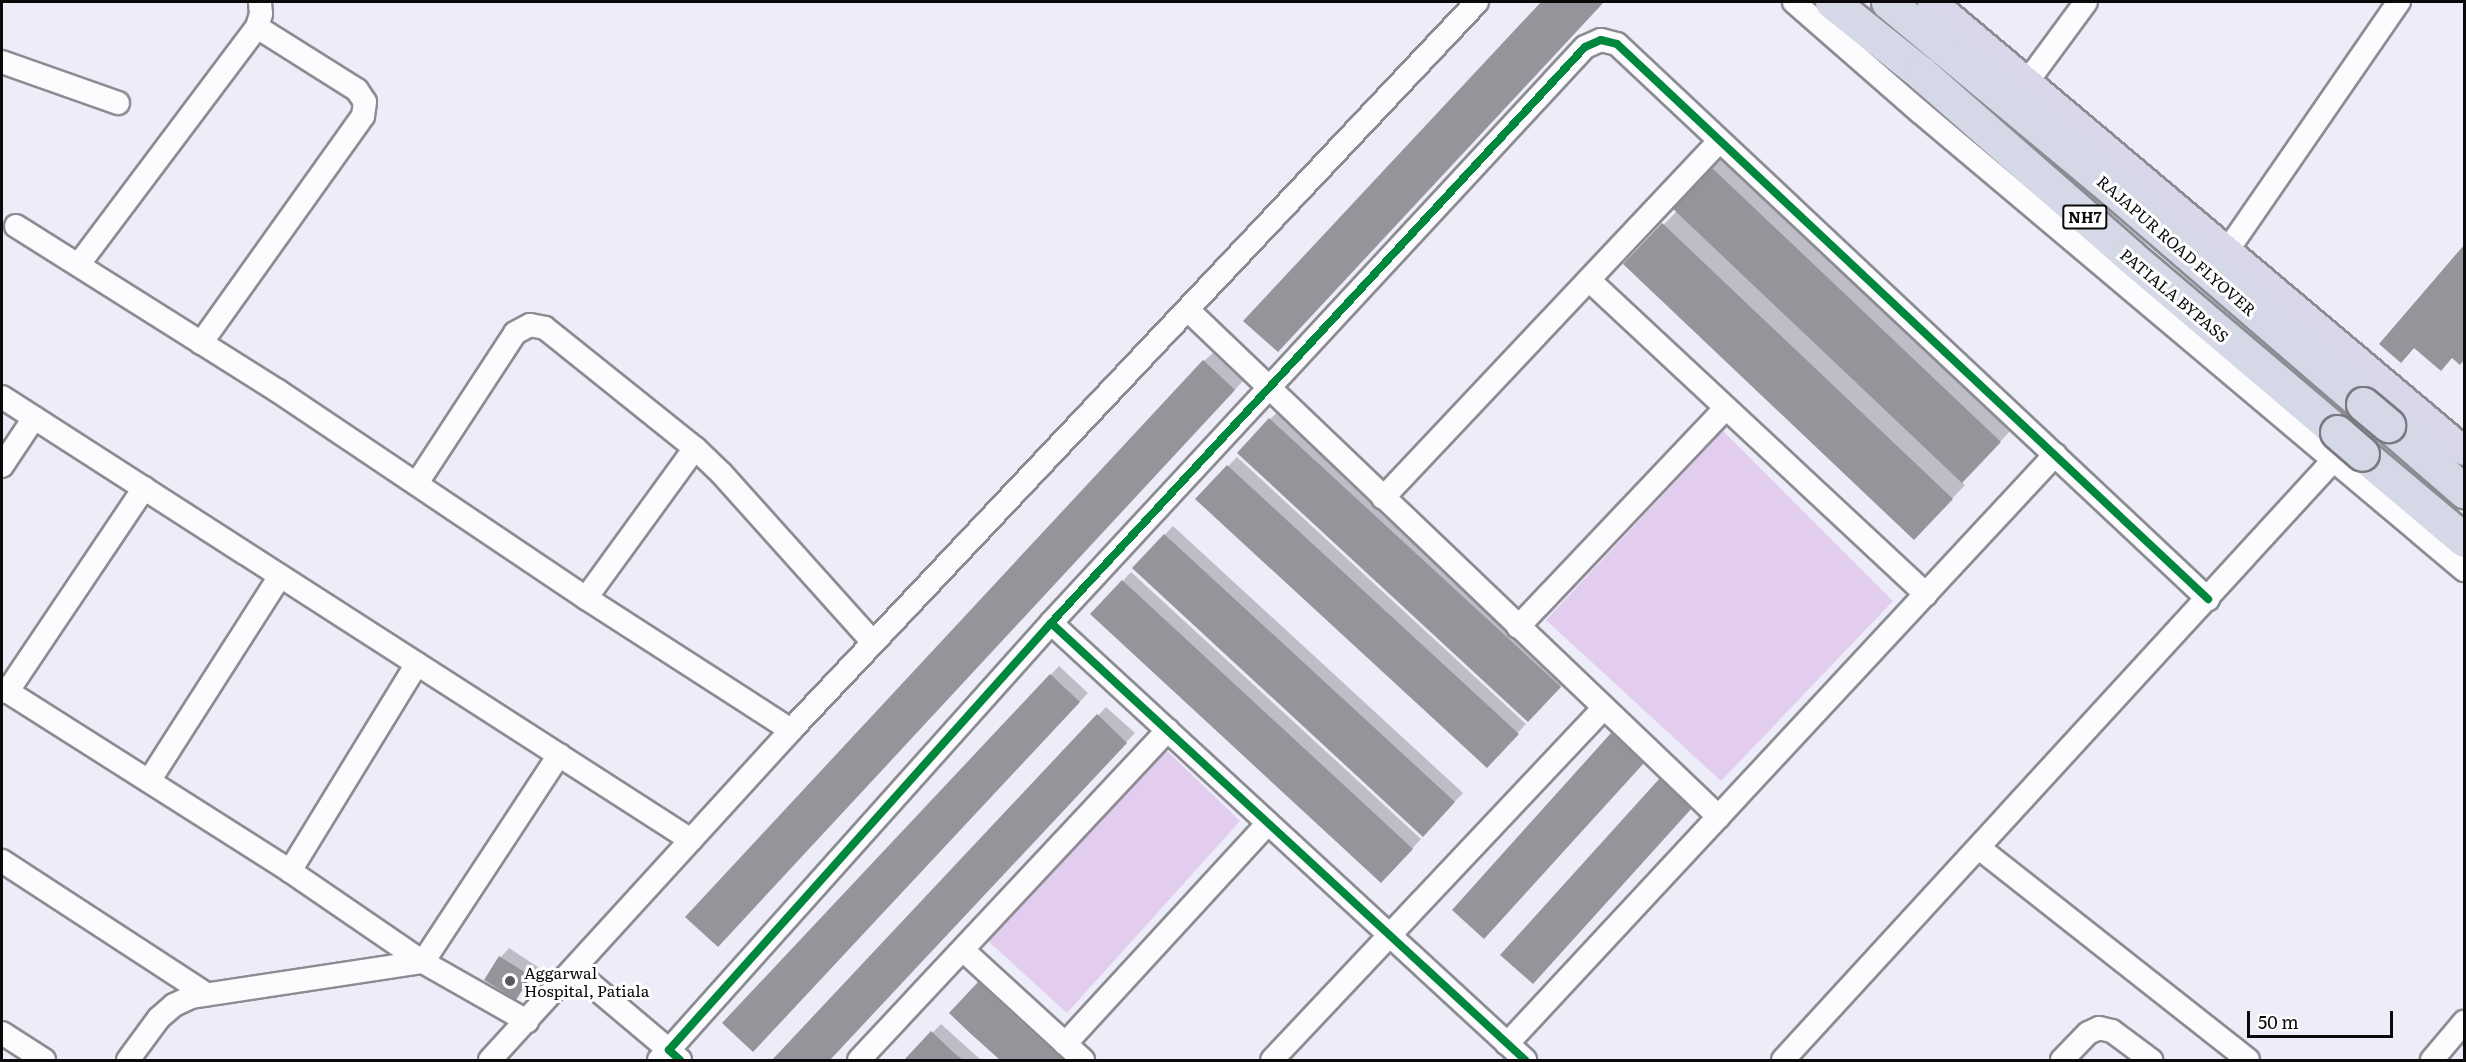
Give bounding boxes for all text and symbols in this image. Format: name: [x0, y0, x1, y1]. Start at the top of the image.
street label: RAJAPUR ROAD FLYOVER: [2094, 171, 2260, 319]
road number: NH7: [2061, 205, 2109, 229]
street label: PATIALA BYPASS: [2117, 244, 2233, 346]
place label: Aggarwal Hospital, Patiala: [524, 962, 649, 1000]
marker: Aggarwal Hospital, Patiala: [501, 972, 519, 990]
scale bar: [2250, 999, 2396, 1037]
text: 50 m: [2258, 1008, 2299, 1035]

